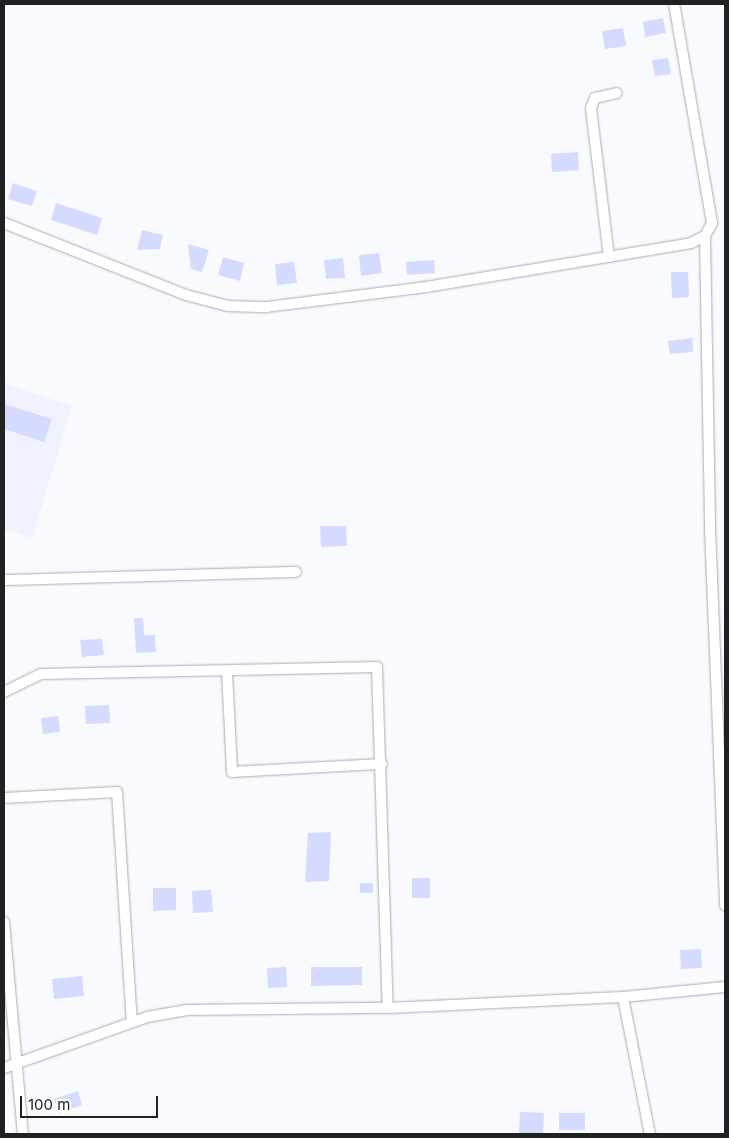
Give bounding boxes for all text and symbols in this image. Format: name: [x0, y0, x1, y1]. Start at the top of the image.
scale bar: [22, 1086, 160, 1118]
text: 100 m: [28, 1095, 70, 1114]

